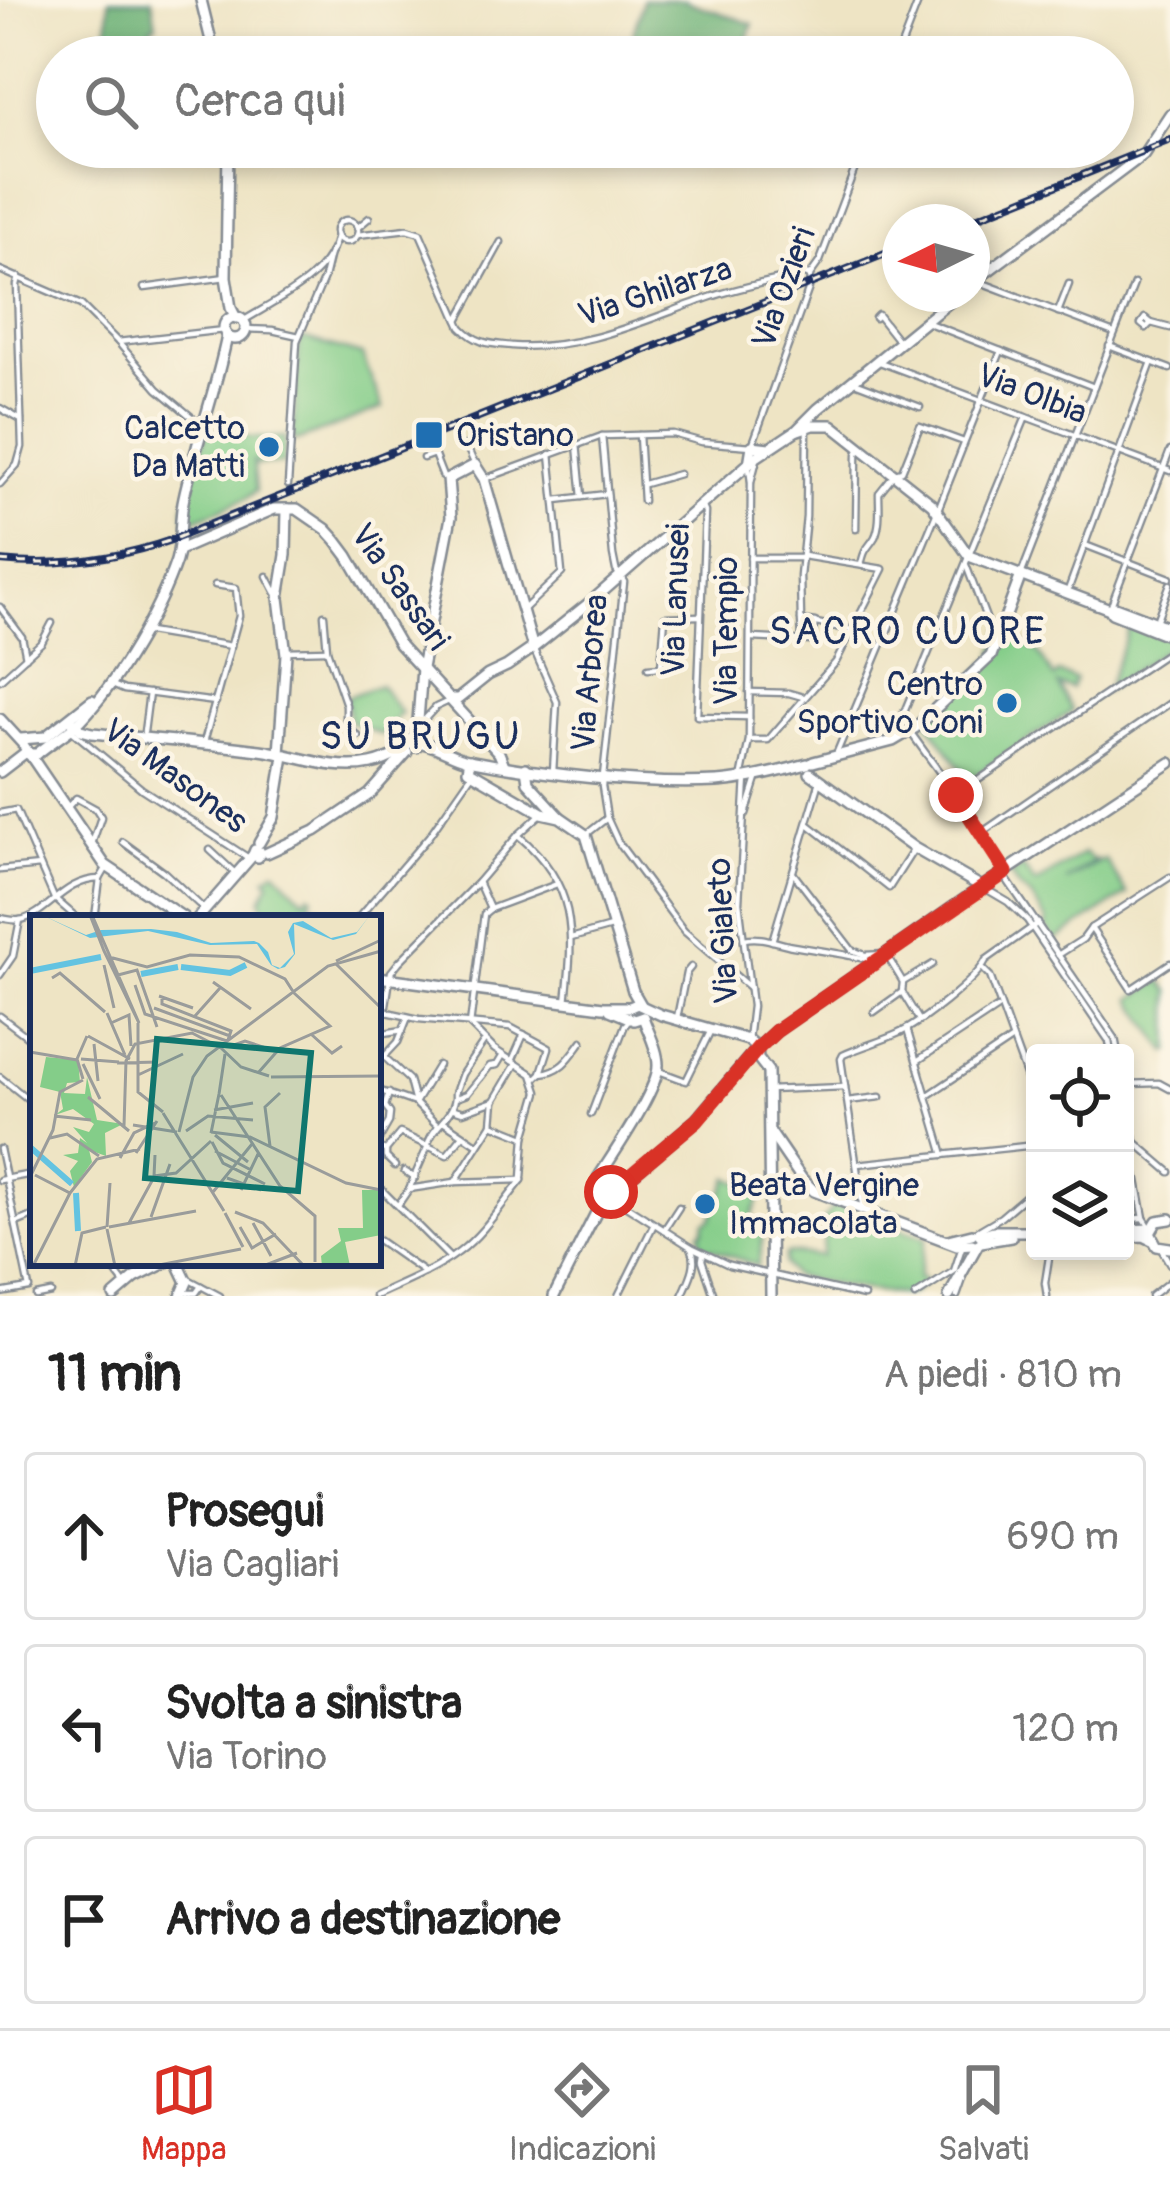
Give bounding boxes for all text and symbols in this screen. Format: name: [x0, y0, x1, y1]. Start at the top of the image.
search box: [36, 36, 1134, 168]
icon: search: [78, 69, 144, 135]
text: Cerca qui: [174, 74, 345, 130]
north arrow: [882, 204, 990, 312]
street label: Via Ozieri: [743, 222, 825, 354]
street label: Via Ghilarza: [573, 248, 737, 336]
street label: Via Olbia: [971, 354, 1093, 434]
place label: Calcetto Da Matti: [124, 408, 245, 487]
place label: Oristano: [456, 415, 574, 456]
marker: Oristano: [413, 419, 445, 451]
marker: Calcetto Da Matti: [256, 434, 282, 460]
street label: Via Sassari: [342, 516, 458, 658]
street label: Via Lanusei: [653, 523, 699, 677]
street label: Via Tempio: [706, 557, 747, 705]
street label: Via Arborea: [563, 593, 617, 753]
district label: SACRO CUORE: [769, 607, 1047, 656]
place label: Centro Sportivo Coni: [796, 664, 983, 743]
marker: Centro Sportivo Coni: [994, 690, 1020, 716]
street label: Via Masones: [95, 710, 256, 842]
district label: SU BRUGU: [319, 712, 523, 761]
route end: [929, 768, 983, 822]
street label: Via Gialeto: [699, 857, 747, 1005]
inset map: [30, 915, 381, 1266]
map controls: [1026, 1044, 1134, 1260]
button: locate: [1026, 1044, 1134, 1152]
button: layers: [1026, 1152, 1134, 1260]
route start: [584, 1165, 638, 1219]
place label: Beata Vergine Immacolata: [729, 1165, 919, 1244]
marker: Beata Vergine Immacolata: [692, 1191, 718, 1217]
text: 11 min: [48, 1342, 182, 1406]
text: A piedi · 810 m: [883, 1350, 1122, 1399]
text: Prosegui: [165, 1484, 324, 1540]
icon: ahead: [51, 1503, 117, 1569]
text: 690 m: [1006, 1512, 1119, 1561]
text: Via Cagliari: [165, 1540, 339, 1589]
text: Svolta a sinistra: [165, 1676, 462, 1732]
icon: left: [51, 1695, 117, 1761]
text: 120 m: [1012, 1704, 1119, 1753]
text: Via Torino: [165, 1732, 327, 1781]
icon: arrive: [51, 1887, 117, 1953]
text: Arrivo a destinazione: [165, 1892, 560, 1948]
tab: Mappa: [141, 2057, 227, 2170]
tab: Indicazioni: [509, 2057, 656, 2170]
tab: Salvati: [938, 2057, 1029, 2170]

